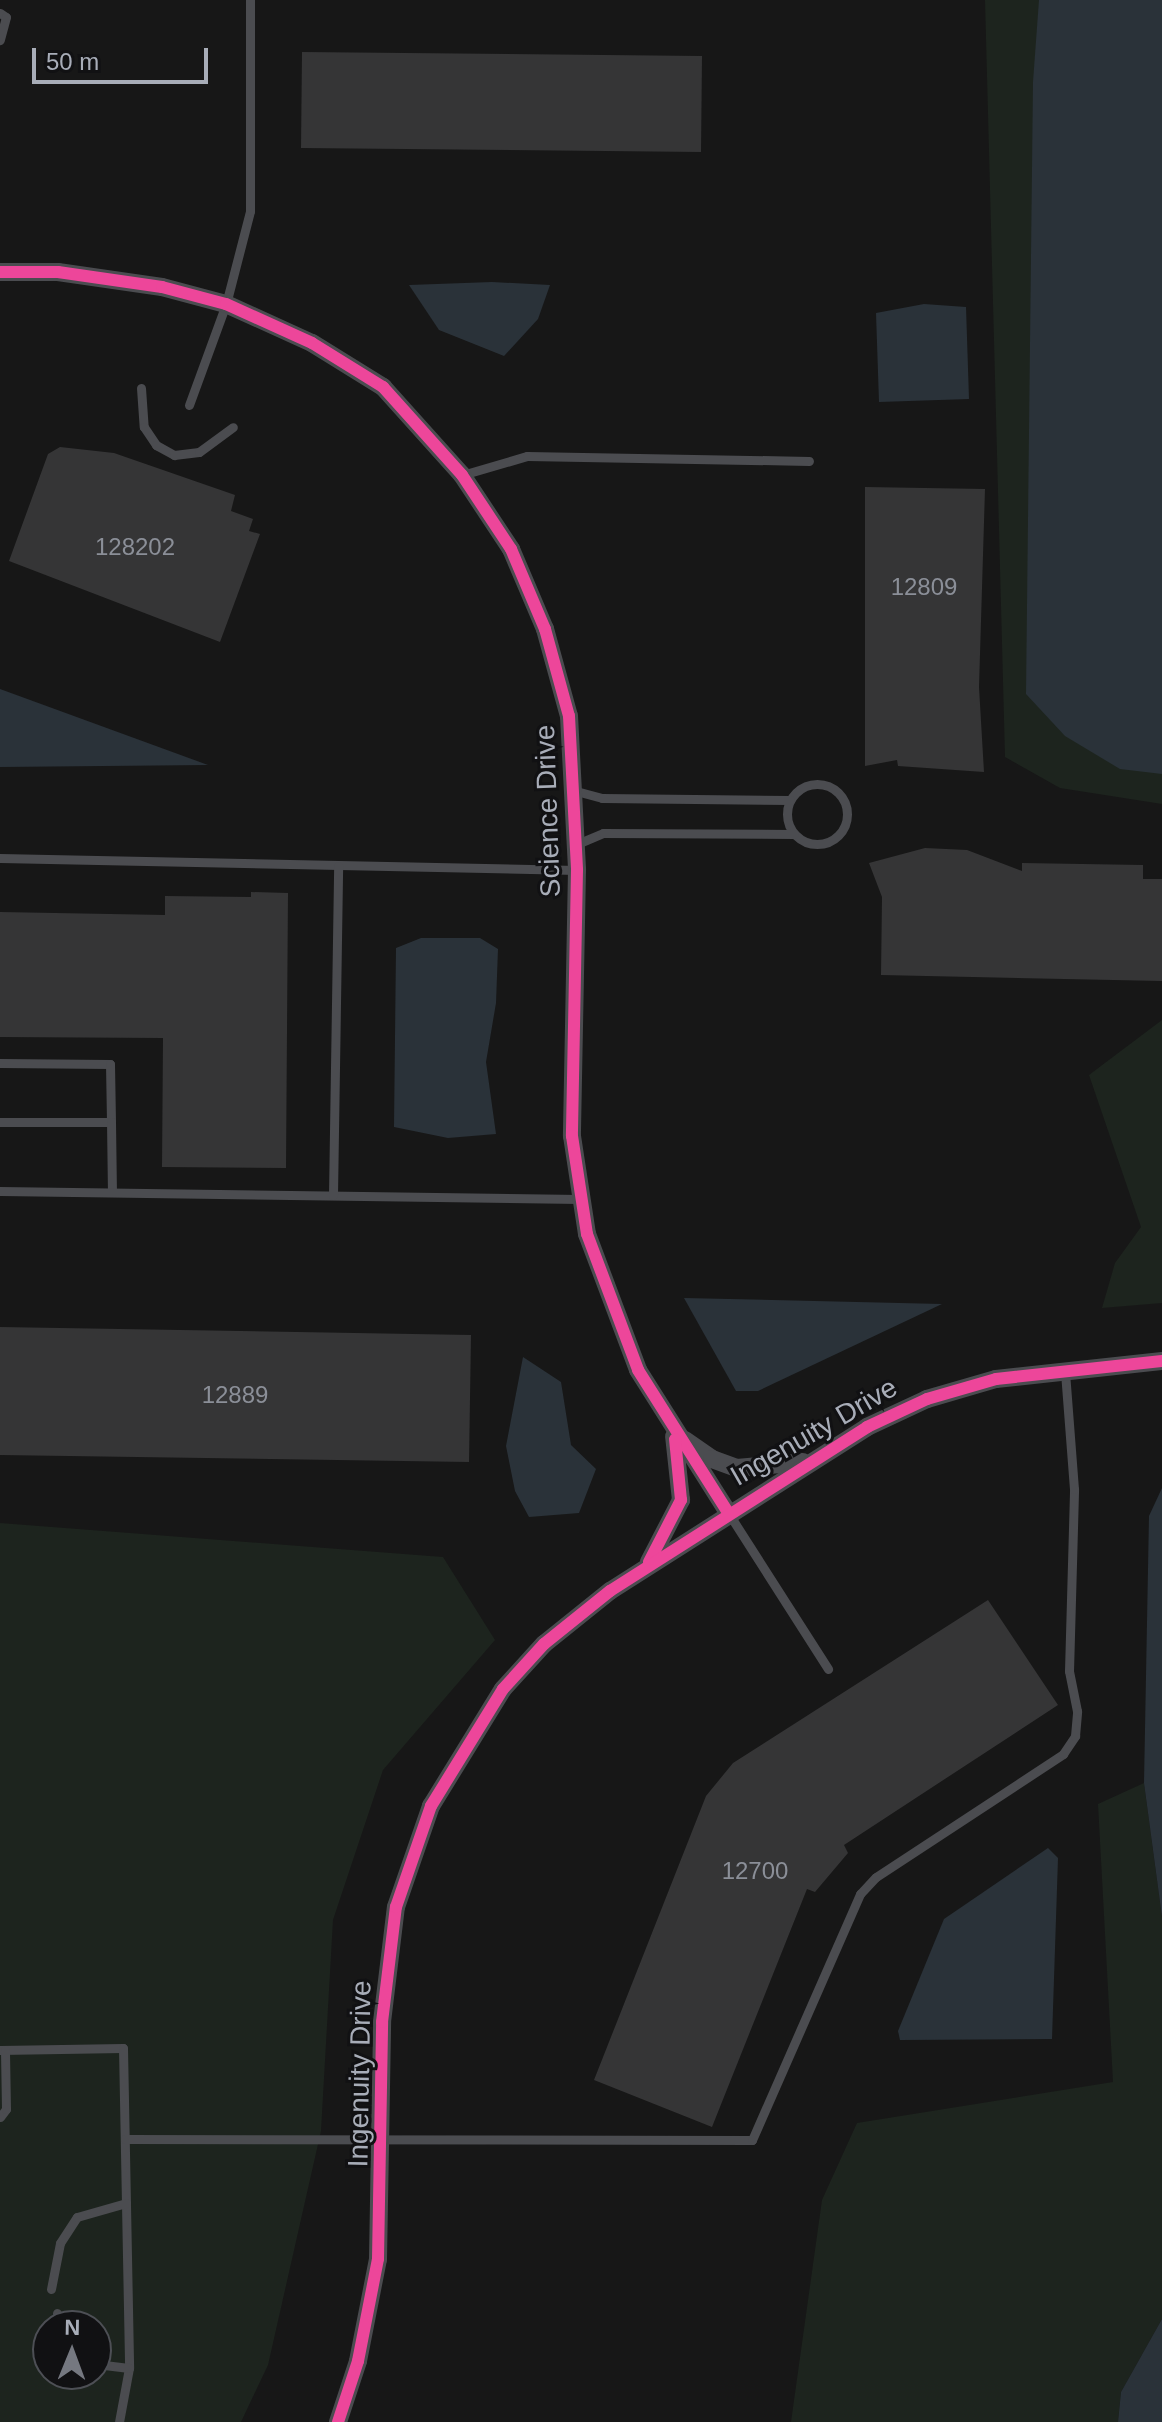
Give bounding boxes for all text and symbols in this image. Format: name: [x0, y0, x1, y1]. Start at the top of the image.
scale bar: [36, 32, 212, 82]
text: 50 m: [46, 48, 99, 75]
house number: 128202: [95, 533, 175, 561]
house number: 12809: [891, 573, 957, 601]
street label: Science Drive: [528, 724, 568, 898]
street label: Ingenuity Drive: [725, 1371, 903, 1493]
house number: 12889: [202, 1381, 268, 1409]
house number: 12700: [722, 1857, 788, 1885]
street label: Ingenuity Drive: [342, 1980, 378, 2168]
north arrow: [32, 2310, 112, 2390]
text: N: [64, 2315, 81, 2340]

